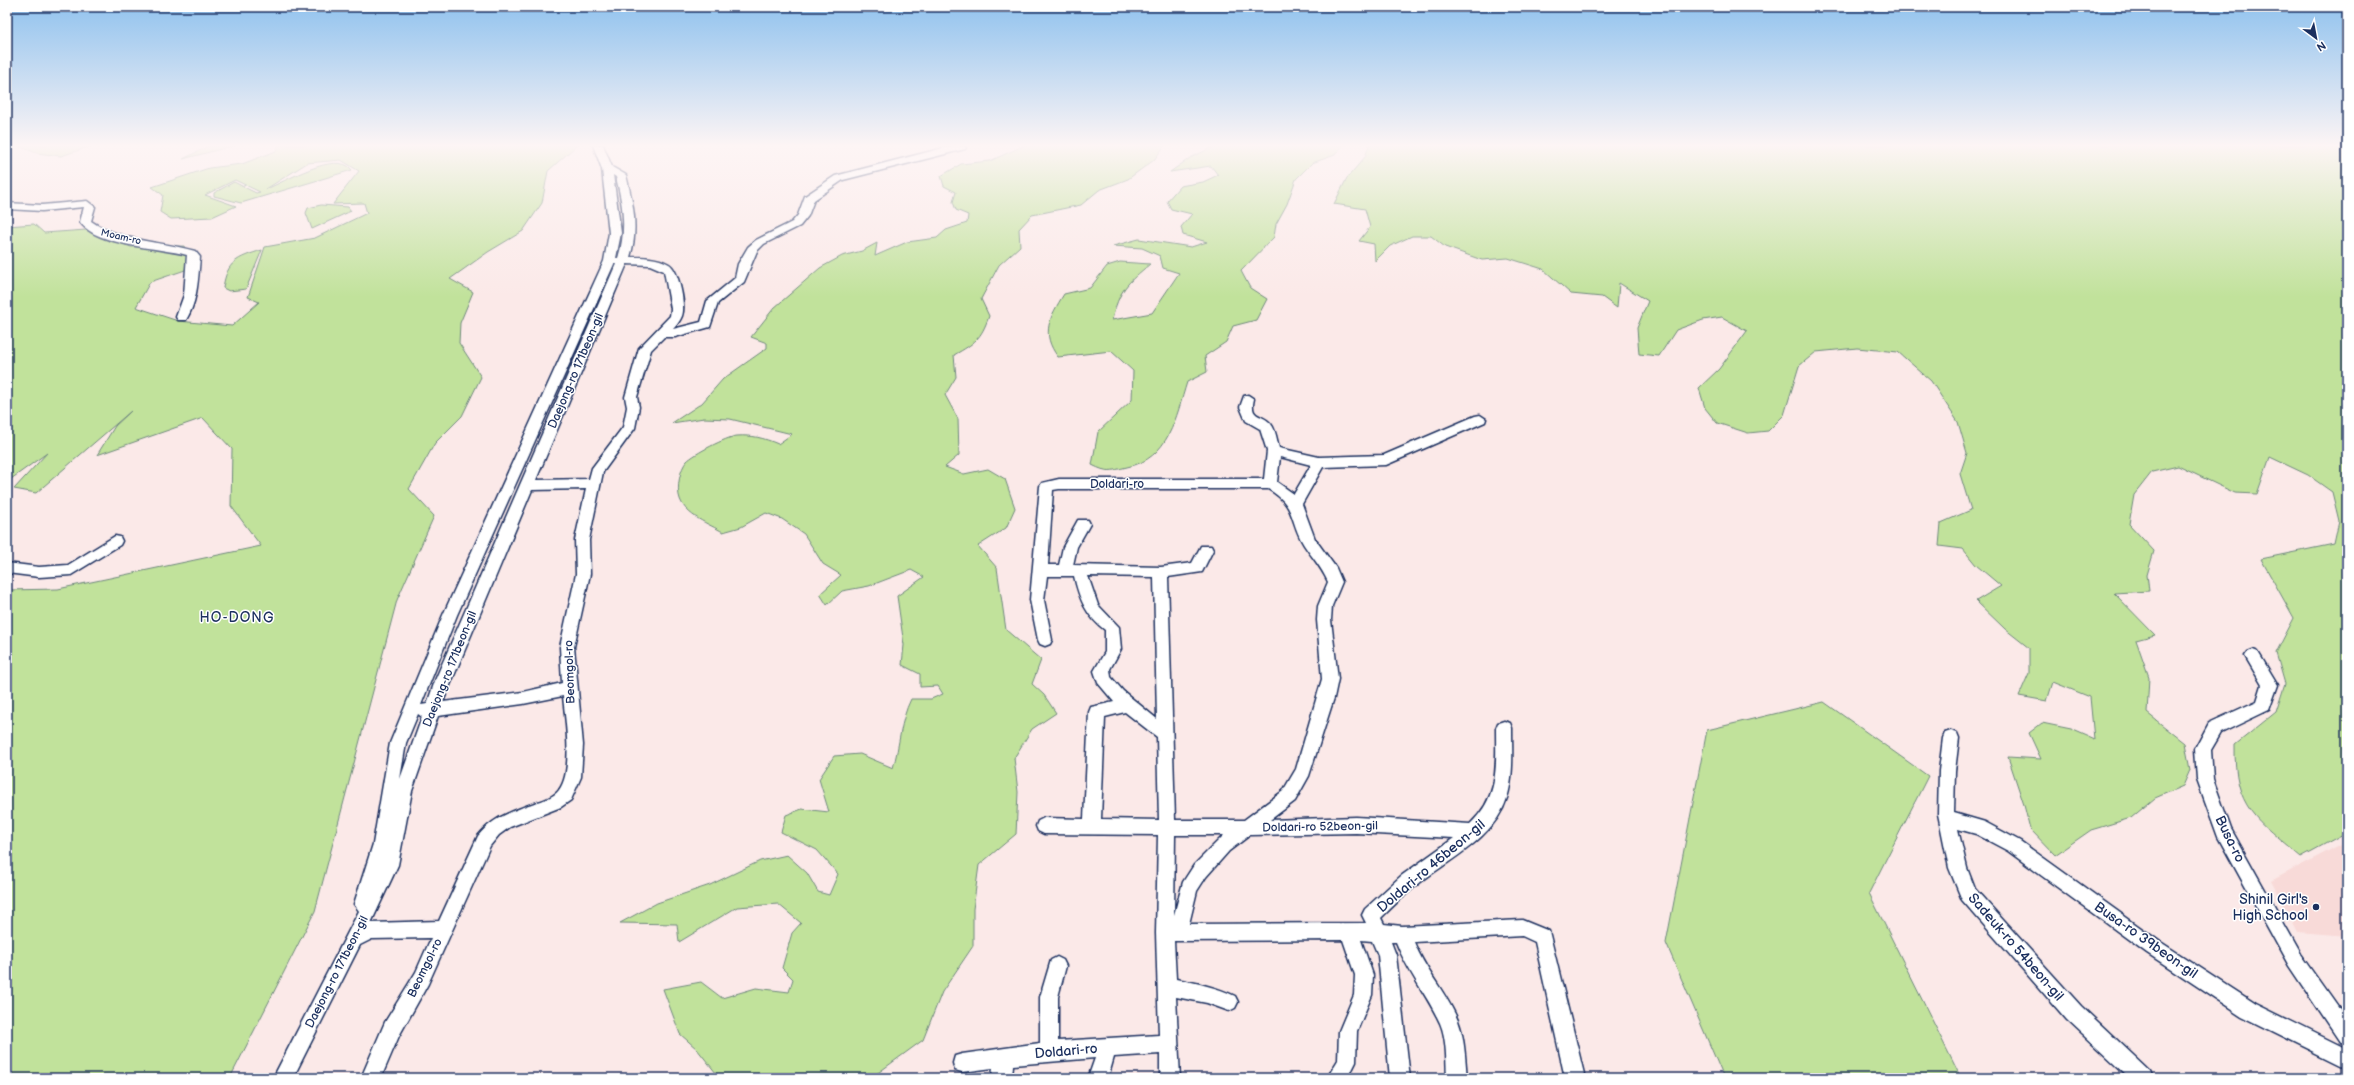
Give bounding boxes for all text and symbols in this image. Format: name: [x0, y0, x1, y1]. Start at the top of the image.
north arrow: [2296, 18, 2336, 58]
text: N: [2314, 38, 2328, 54]
street label: Moam-ro: [100, 227, 143, 248]
street label: Daejong-ro 171beon-gil: [545, 311, 607, 431]
street label: Doldari-ro: [1090, 477, 1144, 492]
district label: HO-DONG: [200, 609, 274, 626]
street label: Daejong-ro 171beon-gil: [420, 609, 480, 729]
street label: Beomgol-ro: [561, 640, 579, 704]
street label: Busa-ro: [2211, 813, 2249, 865]
street label: Doldari-ro 46beon-gil: [1374, 816, 1488, 916]
street label: Doldari-ro 52beon-gil: [1262, 818, 1378, 836]
street label: Sadeuk-ro 54beon-gil: [1965, 890, 2067, 1004]
place label: Shinil Girl's High School: [2232, 891, 2308, 924]
street label: Busa-ro 39beon-gil: [2091, 898, 2201, 982]
marker: Shinil Girl's High School: [2311, 902, 2321, 912]
street label: Daejong-ro 171beon-gil: [302, 913, 372, 1031]
street label: Beomgol-ro: [404, 936, 446, 1000]
street label: Doldari-ro: [1034, 1040, 1098, 1062]

